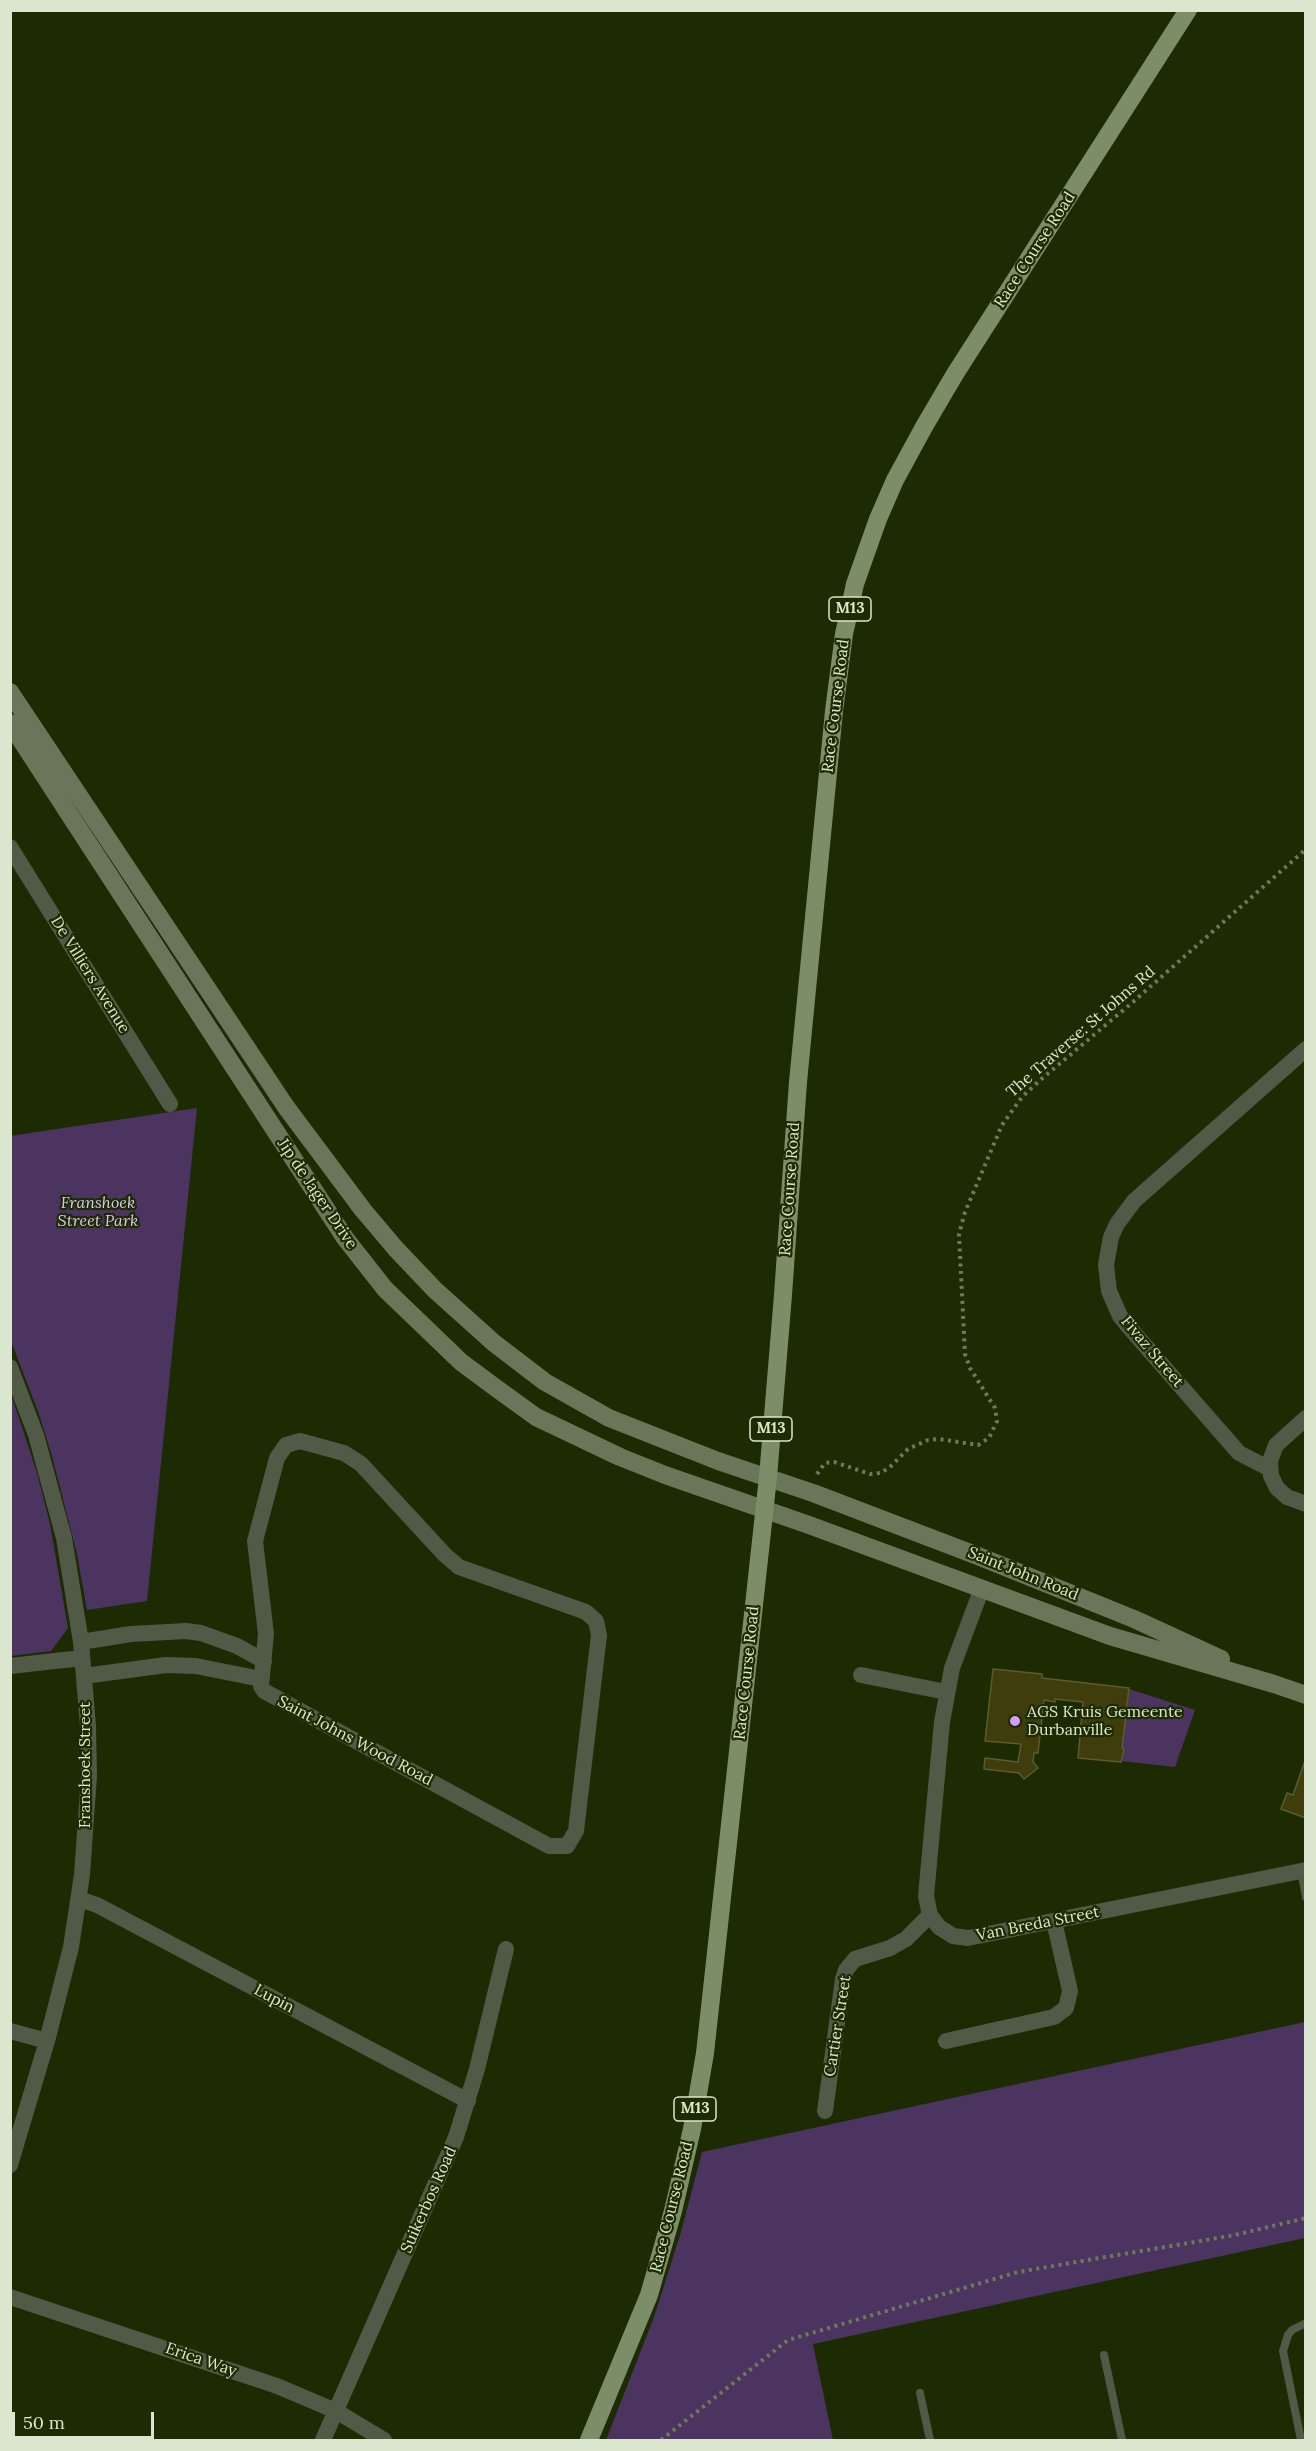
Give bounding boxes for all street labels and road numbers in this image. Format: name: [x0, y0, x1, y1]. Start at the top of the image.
street label: Race Course Road: [990, 189, 1080, 311]
road number: M13: [829, 597, 871, 621]
street label: Race Course Road: [818, 638, 854, 774]
street label: De Villiers Avenue: [46, 913, 134, 1037]
street label: The Traverse: St Johns Rd: [1003, 962, 1159, 1102]
street label: Race Course Road: [776, 1121, 804, 1257]
street label: Jip de Jager Drive: [273, 1135, 361, 1253]
street label: Fivaz Street: [1117, 1312, 1187, 1392]
road number: M13: [750, 1417, 792, 1441]
street label: Saint John Road: [965, 1543, 1081, 1605]
street label: Race Course Road: [730, 1605, 764, 1741]
street label: Saint Johns Wood Road: [274, 1692, 436, 1790]
street label: Franshoek Street: [75, 1702, 95, 1828]
street label: Van Breda Street: [975, 1903, 1101, 1945]
street label: Cartier Street: [821, 1974, 855, 2078]
street label: Lupin: [251, 1981, 297, 2017]
road number: M13: [674, 2097, 716, 2121]
street label: Race Course Road: [646, 2140, 698, 2274]
street label: Suikerbos Road: [397, 2144, 461, 2256]
street label: Erica Way: [163, 2339, 239, 2381]

